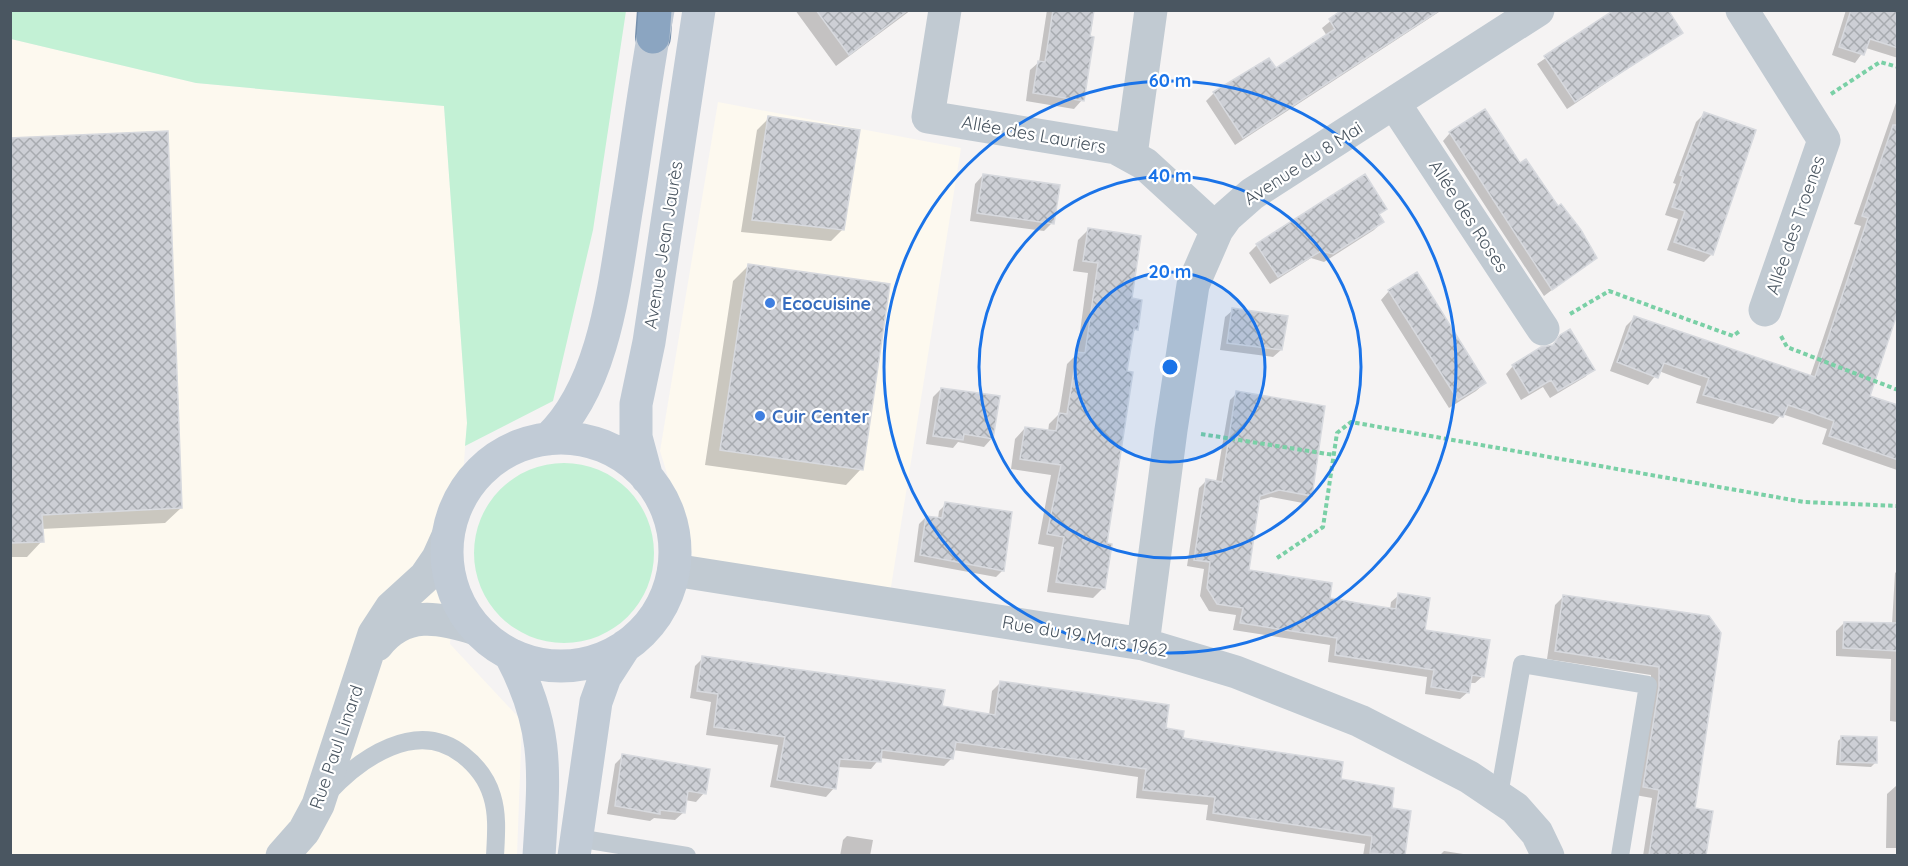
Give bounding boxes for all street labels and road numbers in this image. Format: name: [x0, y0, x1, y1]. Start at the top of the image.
street label: Allée des Lauriers: [960, 110, 1108, 158]
street label: Avenue du 8 Mai: [1239, 116, 1367, 210]
street label: Allée des Troenes: [1760, 152, 1830, 298]
street label: Allée des Roses: [1424, 155, 1514, 277]
street label: Avenue Jean Jaurès: [638, 159, 688, 331]
street label: Rue du 19 Mars 1962: [1000, 610, 1170, 662]
street label: Rue Paul Linard: [304, 682, 368, 812]

